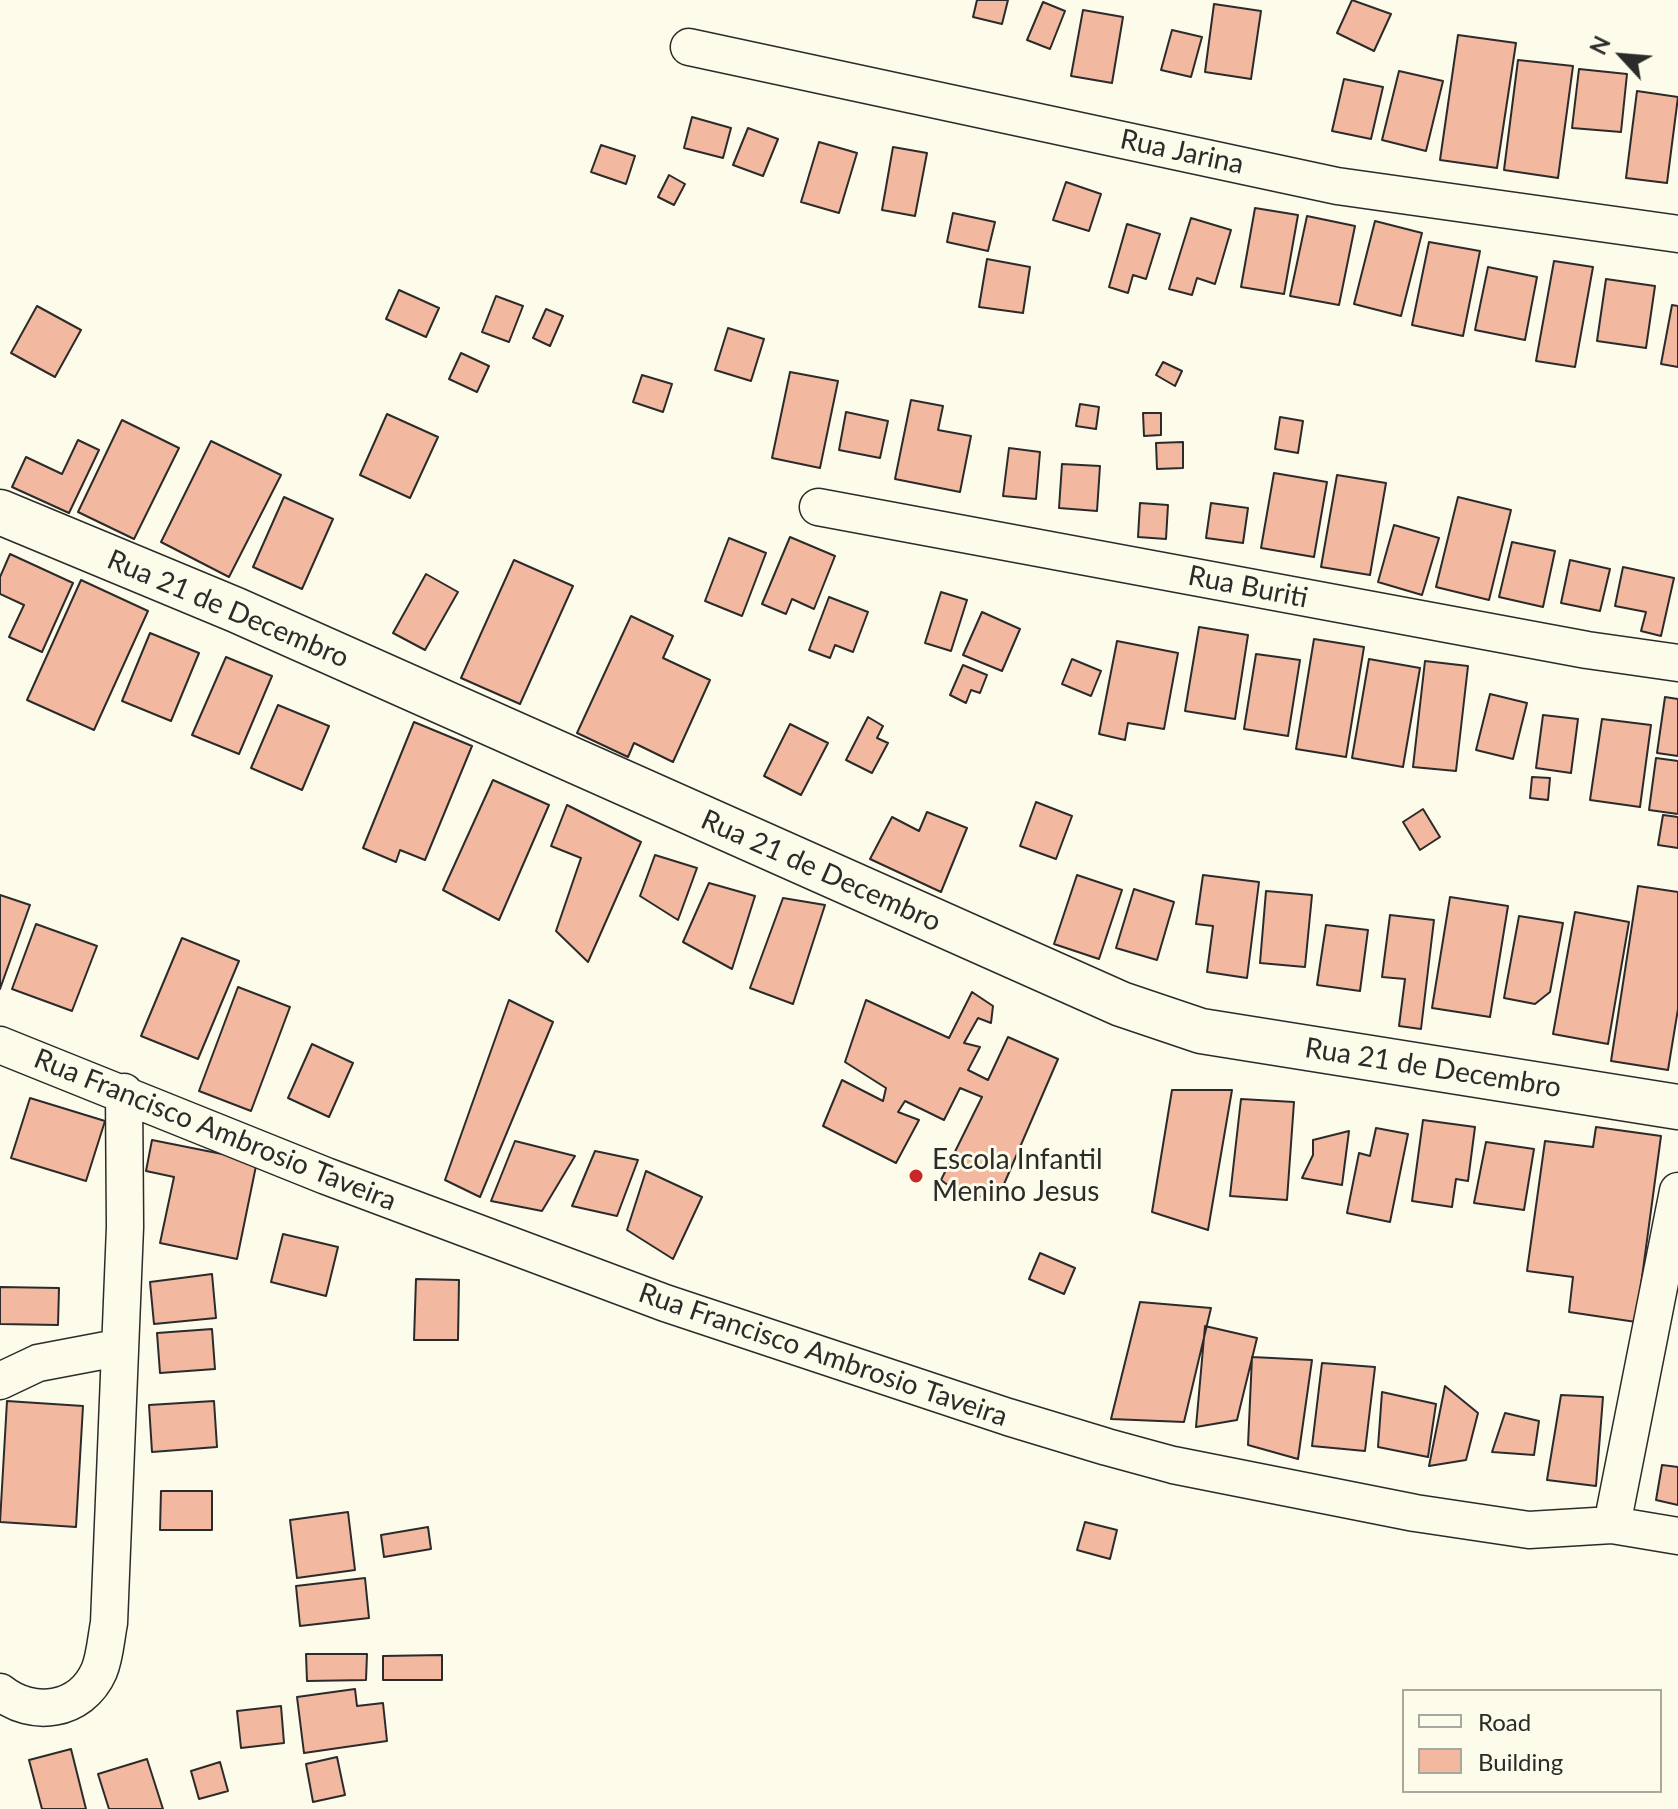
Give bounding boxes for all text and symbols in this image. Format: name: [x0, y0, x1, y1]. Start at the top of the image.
north arrow: [1582, 16, 1662, 96]
text: N: [1584, 32, 1616, 59]
street label: Rua Jarina: [1117, 123, 1247, 181]
street label: Rua 21 de Decembro: [102, 543, 354, 675]
street label: Rua Buriti: [1185, 559, 1311, 615]
street label: Rua 21 de Decembro: [696, 803, 946, 939]
street label: Rua 21 de Decembro: [1303, 1031, 1563, 1105]
street label: Rua Francisco Ambrosio Taveira: [29, 1042, 401, 1218]
place label: Escola Infantil Menino Jesus: [932, 1143, 1103, 1209]
marker: Escola Infantil Menino Jesus: [907, 1167, 925, 1185]
street label: Rua Francisco Ambrosio Taveira: [634, 1276, 1012, 1434]
legend: [1402, 1689, 1662, 1793]
text: Road: [1478, 1707, 1531, 1736]
text: Building: [1478, 1747, 1563, 1776]

